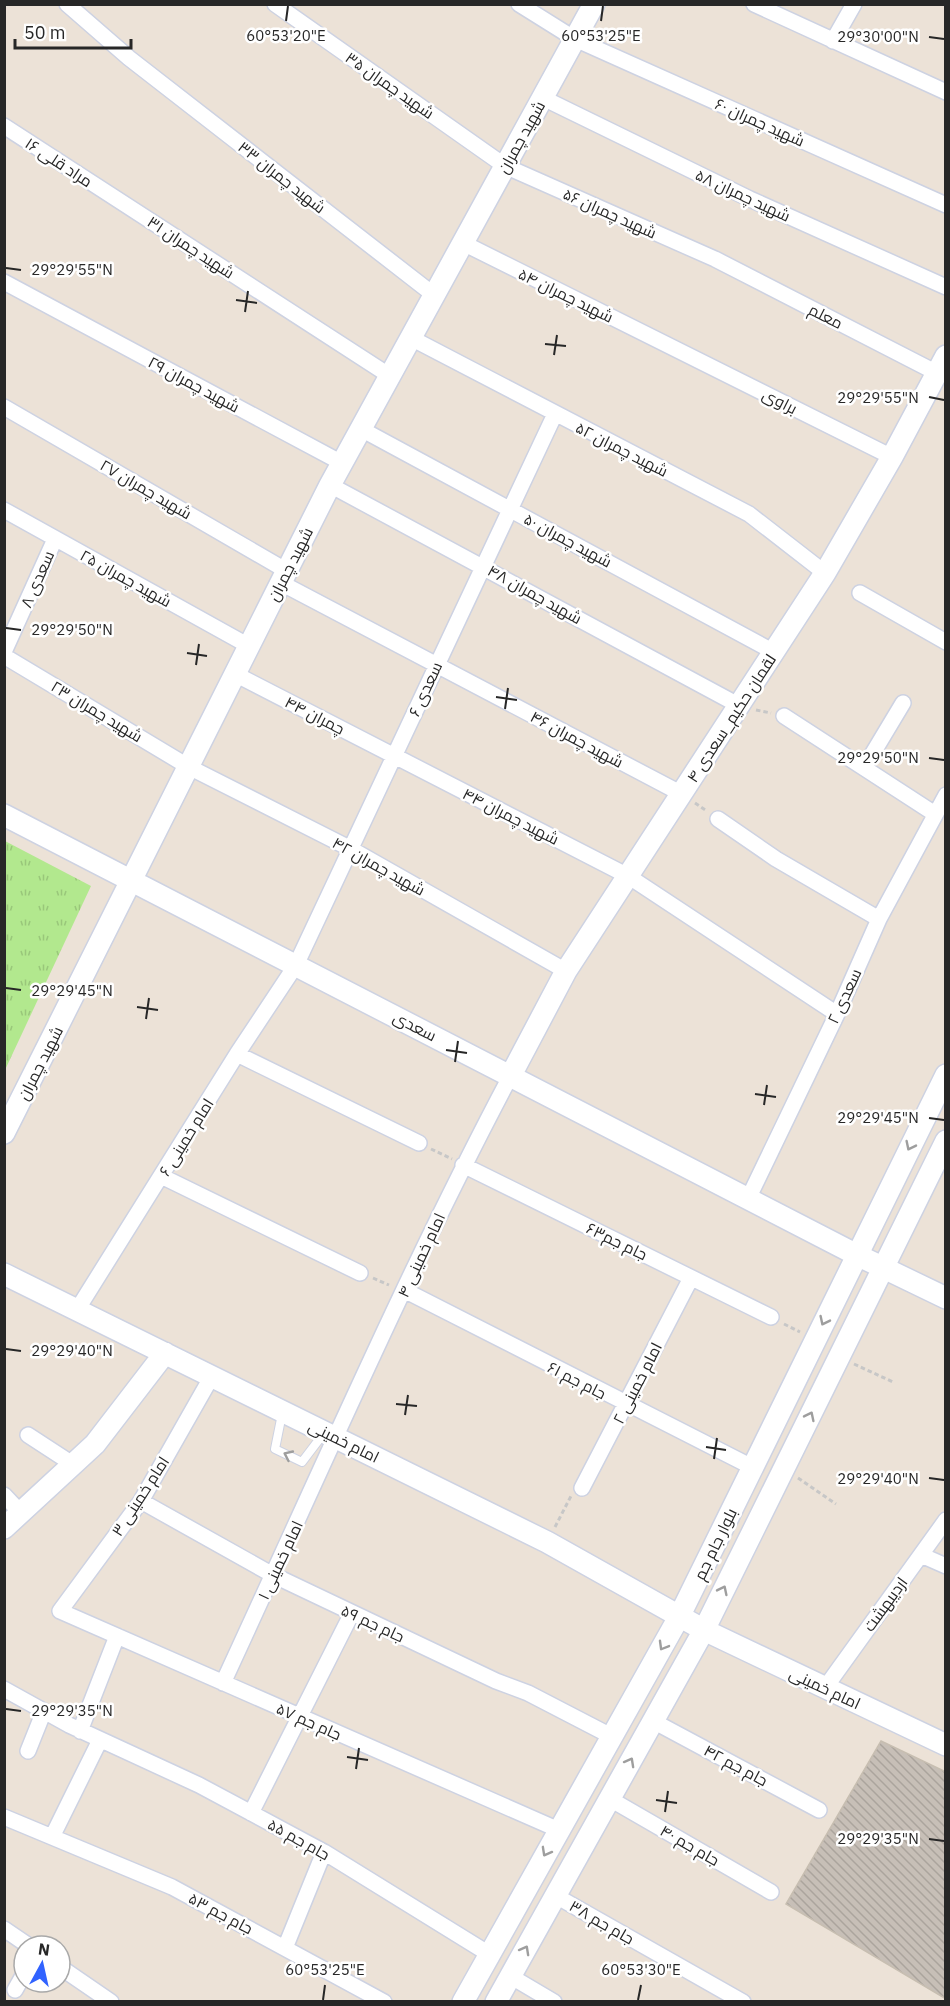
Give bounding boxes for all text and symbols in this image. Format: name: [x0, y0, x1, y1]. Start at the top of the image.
scale bar: [15, 12, 130, 50]
text: 50 m: [24, 21, 66, 44]
text: 60°53'20"E: [246, 26, 326, 45]
text: 60°53'25"E: [561, 26, 641, 45]
text: 29°30'00"N: [837, 27, 919, 46]
street label: شهید چمران ۳۵: [341, 47, 438, 125]
street label: شهید چمران ۶۰: [711, 93, 808, 152]
street label: شهید چمران: [493, 97, 551, 178]
street label: مراد قلی ۱۶: [21, 133, 96, 192]
street label: شهید چمران ۳۳: [233, 137, 330, 219]
street label: شهید چمران ۵۸: [691, 164, 794, 228]
street label: شهید چمران ۵۶: [559, 183, 660, 244]
street label: شهید چمران ۳۱: [143, 211, 238, 284]
text: 29°29'55"N: [31, 260, 113, 279]
street label: شهید چمران ۵۴: [514, 263, 617, 328]
street label: معلم: [805, 299, 847, 335]
street label: شهید چمران ۲۹: [144, 352, 243, 418]
street label: براوی: [759, 384, 801, 419]
text: 29°29'55"N: [837, 388, 919, 407]
street label: شهید چمران ۵۲: [571, 417, 672, 483]
street label: شهید چمران ۲۷: [96, 455, 195, 525]
street label: شهید چمران ۵۰: [520, 508, 615, 573]
street label: شهید چمران: [263, 524, 319, 605]
street label: شهید چمران ۲۵: [76, 545, 175, 613]
street label: سعدی ۸: [16, 547, 59, 611]
street label: شهید چمران ۴۸: [483, 560, 586, 630]
text: 29°29'50"N: [31, 620, 113, 639]
street label: لقمان حکیم_سعدی ۴: [682, 650, 782, 787]
street label: سعدی ۶: [404, 659, 447, 720]
street label: شهید چمران ۲۳: [47, 676, 146, 748]
street label: چمران ۴۴: [281, 691, 348, 740]
street label: شهید چمران ۴۶: [526, 706, 627, 774]
text: 29°29'50"N: [837, 748, 919, 767]
street label: شهید چمران ۴۴: [459, 783, 562, 851]
street label: شهید چمران ۴۲: [328, 832, 429, 901]
street label: سعدی ۲: [823, 965, 866, 1027]
text: 29°29'45"N: [31, 981, 113, 1000]
street label: سعدی: [389, 1007, 440, 1046]
street label: شهید چمران: [13, 1023, 69, 1104]
street label: امام خمینی ۶: [154, 1094, 219, 1181]
text: 29°29'45"N: [837, 1108, 919, 1127]
one-way arrow: [906, 1140, 918, 1151]
street label: امام خمینی ۴: [393, 1210, 451, 1301]
street label: جام جم۶۳: [582, 1218, 651, 1266]
one-way arrow: [820, 1315, 831, 1326]
street label: امام خمینی ۲: [608, 1339, 668, 1428]
text: 29°29'40"N: [31, 1341, 113, 1360]
street label: جام جم ۶۱: [543, 1357, 610, 1405]
one-way arrow: [802, 1411, 814, 1422]
street label: امام خمینی: [304, 1415, 383, 1469]
one-way arrow: [283, 1451, 294, 1463]
street label: امام خمینی ۳: [107, 1452, 175, 1541]
text: 29°29'40"N: [837, 1469, 919, 1488]
street label: بلوار جام جم: [689, 1505, 743, 1584]
street label: امام خمینی ۱: [253, 1517, 309, 1604]
street label: اردیبهشت: [859, 1573, 912, 1636]
one-way arrow: [716, 1586, 728, 1597]
street label: جام جم ۵۹: [337, 1600, 408, 1648]
one-way arrow: [658, 1640, 670, 1650]
street label: امام خمینی: [785, 1663, 864, 1715]
street label: جام جم ۵۷: [272, 1698, 345, 1746]
text: 29°29'35"N: [31, 1701, 113, 1720]
street label: جام جم ۴۲: [700, 1740, 771, 1792]
one-way arrow: [623, 1758, 634, 1768]
street label: جام جم ۵۵: [263, 1814, 334, 1866]
street label: جام جم ۴۰: [656, 1820, 723, 1872]
text: 29°29'35"N: [837, 1829, 919, 1848]
one-way arrow: [542, 1846, 553, 1857]
street label: جام جم ۵۳: [184, 1888, 257, 1940]
street label: جام جم ۳۸: [565, 1895, 638, 1950]
north arrow: [12, 1934, 72, 1994]
text: N: [37, 1938, 51, 1960]
one-way arrow: [518, 1946, 529, 1956]
text: 60°53'25"E: [285, 1960, 365, 1979]
text: 60°53'30"E: [601, 1960, 681, 1979]

